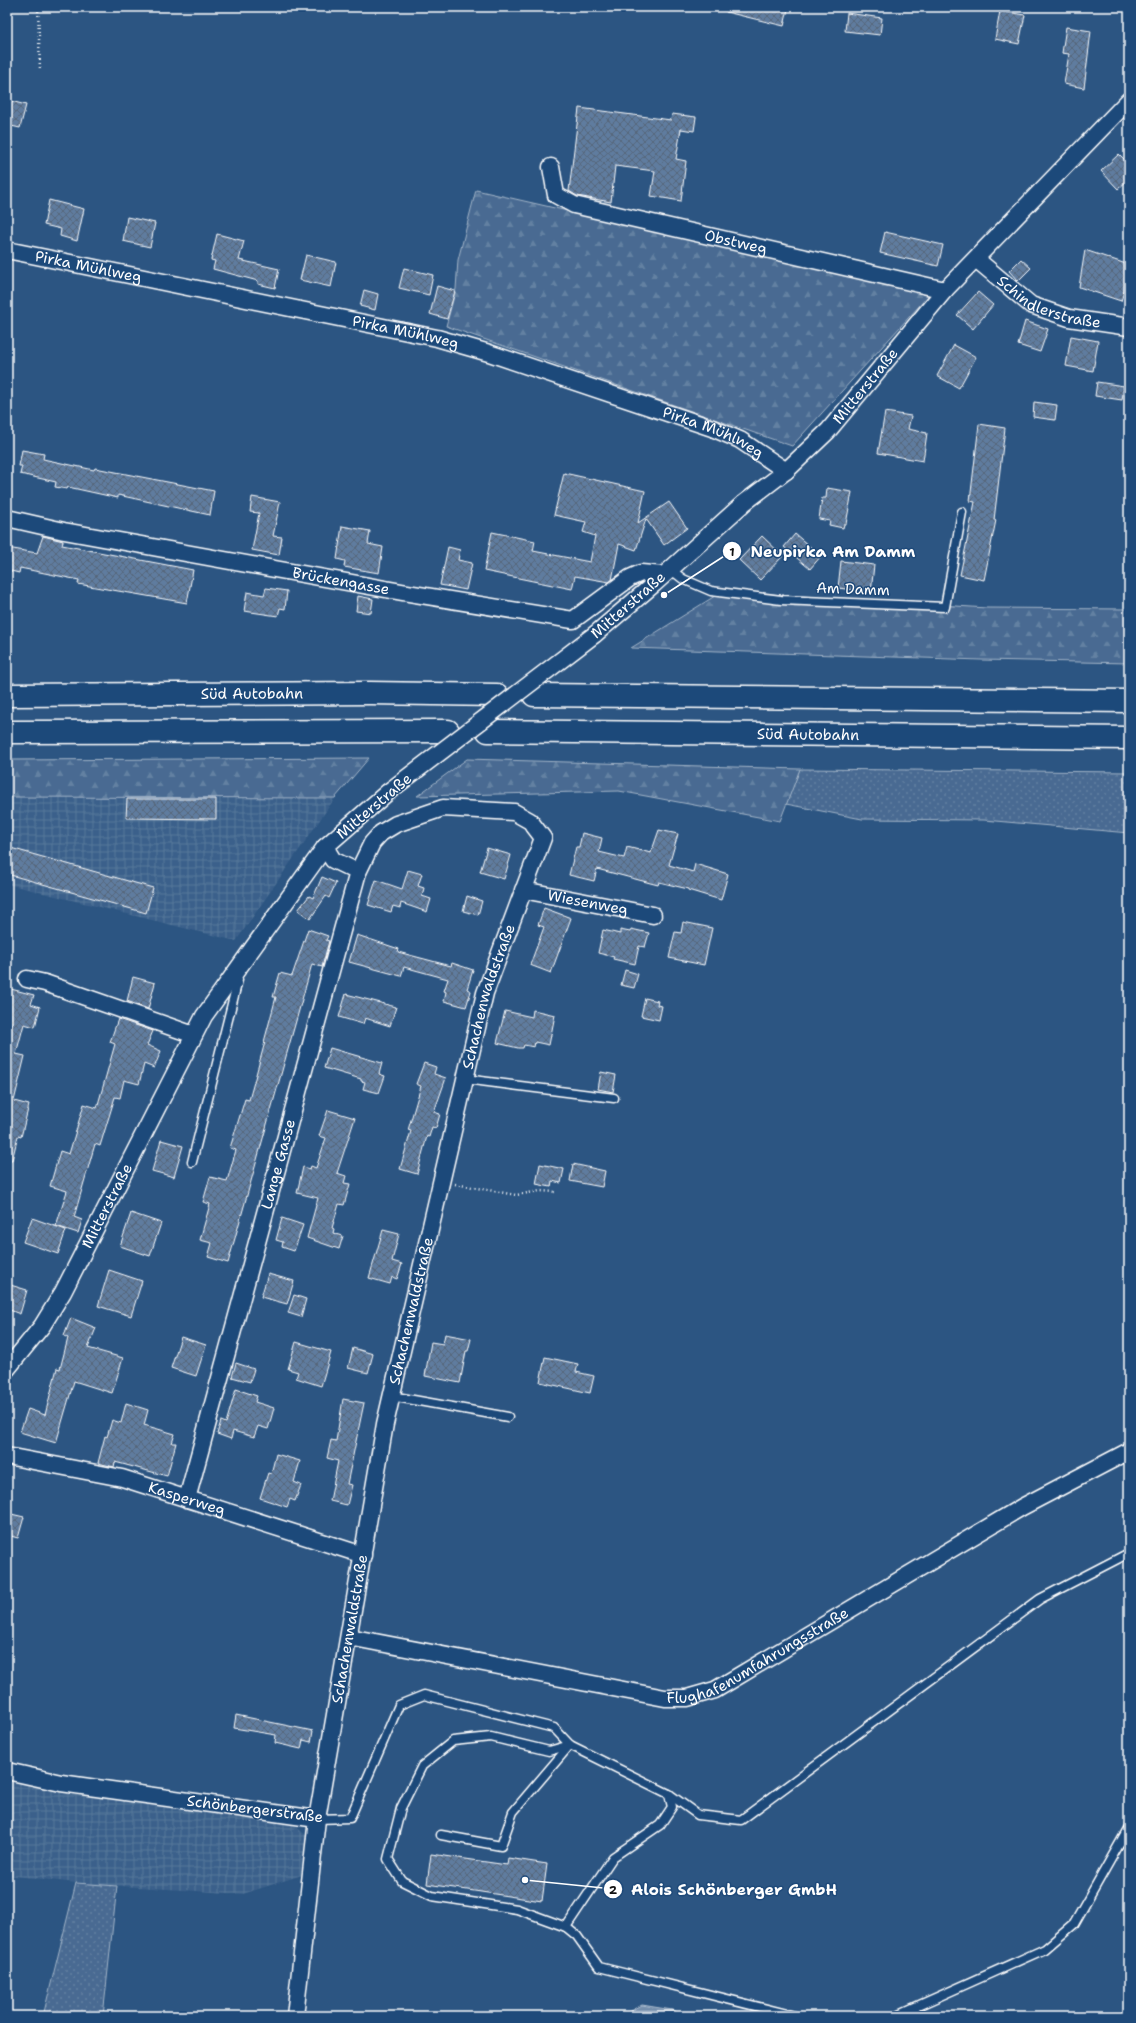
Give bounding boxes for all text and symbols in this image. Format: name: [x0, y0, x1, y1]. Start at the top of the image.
street label: Obstweg: [703, 225, 769, 259]
street label: Pirka Mühlweg: [33, 246, 143, 287]
street label: Schindlerstraße: [993, 271, 1102, 333]
street label: Pirka Mühlweg: [351, 311, 461, 354]
street label: Mitterstraße: [828, 344, 903, 428]
street label: Pirka Mühlweg: [660, 402, 768, 463]
callout: Neupirka Am Damm: [722, 537, 923, 565]
text: Neupirka Am Damm: [751, 541, 916, 562]
text: 1: [729, 544, 735, 560]
street label: Brückengasse: [291, 562, 391, 600]
street label: Mitterstraße: [586, 567, 670, 643]
street label: Am Damm: [816, 578, 890, 600]
street label: Süd Autobahn: [201, 683, 303, 704]
street label: Süd Autobahn: [757, 724, 859, 745]
street label: Mitterstraße: [332, 769, 416, 843]
street label: Wiesenweg: [546, 885, 630, 920]
street label: Schachenwaldstraße: [458, 921, 520, 1071]
street label: Lange Gasse: [256, 1117, 300, 1212]
street label: Mitterstraße: [77, 1160, 137, 1252]
street label: Schachenwaldstraße: [384, 1235, 438, 1387]
street label: Kasperweg: [146, 1477, 228, 1520]
street label: Schachenwaldstraße: [327, 1553, 372, 1705]
street label: Flughafenumfahrungsstraße: [667, 1603, 852, 1708]
street label: Schönbergerstraße: [186, 1791, 324, 1827]
callout: Alois Schönberger GmbH: [603, 1875, 845, 1903]
text: Alois Schönberger GmbH: [631, 1879, 837, 1900]
text: 2: [609, 1882, 618, 1898]

